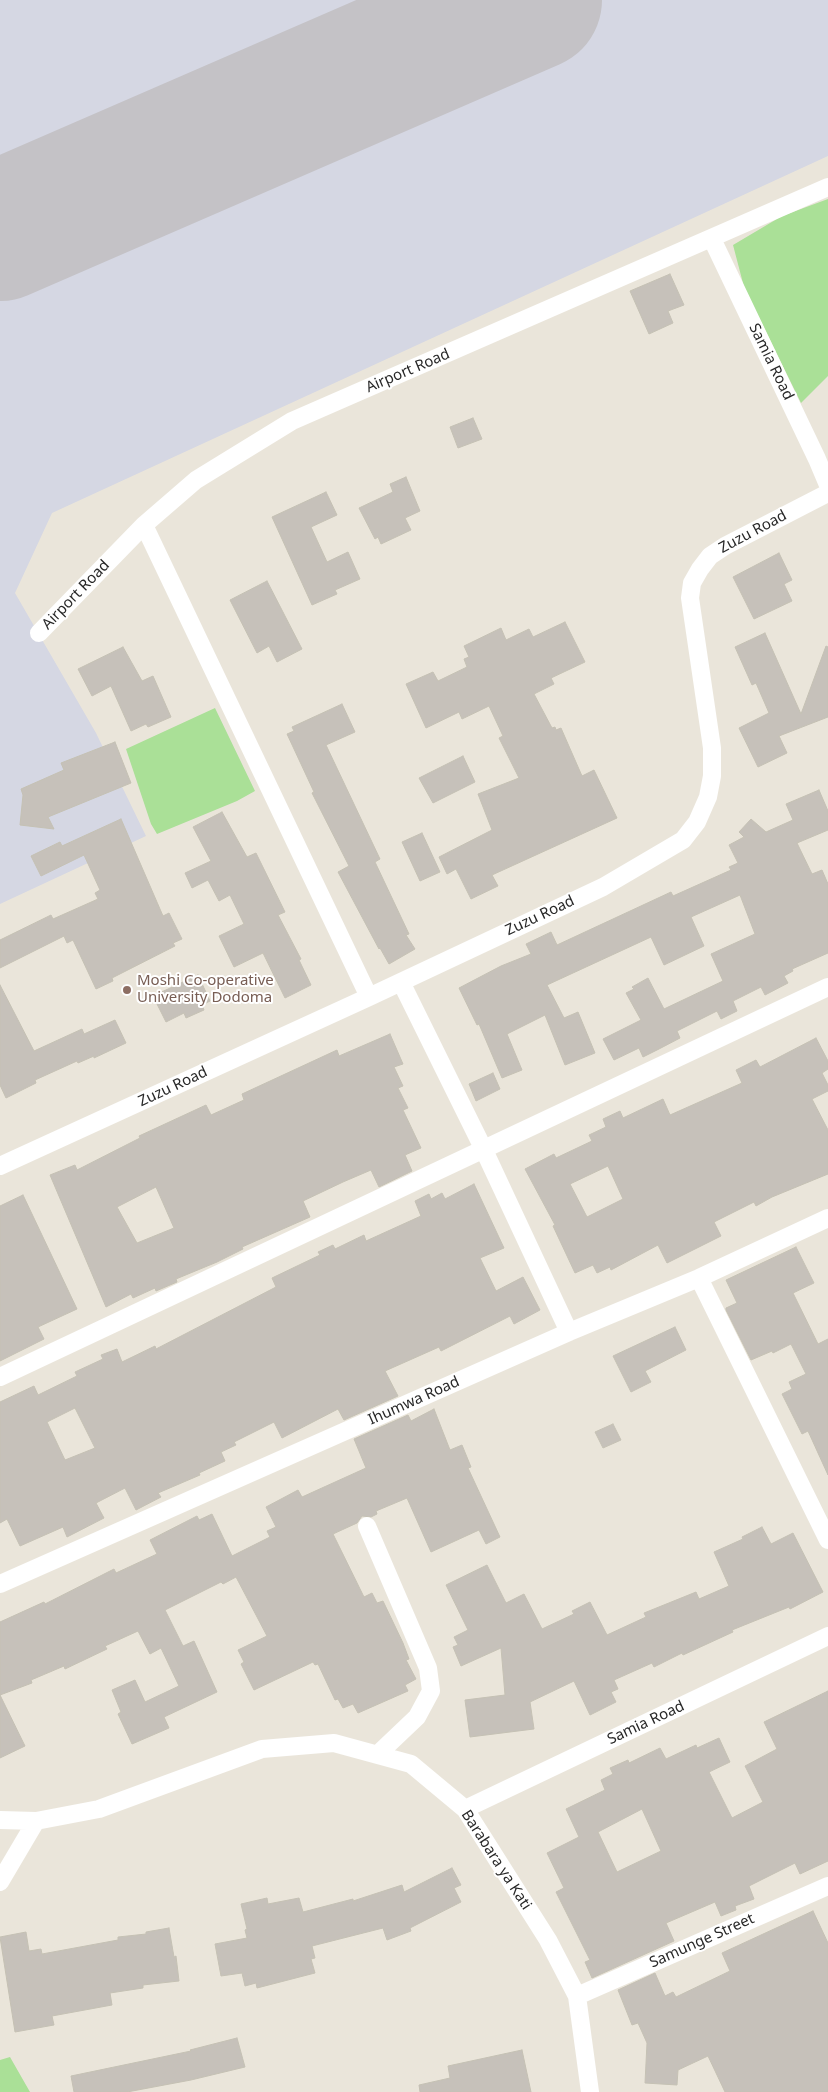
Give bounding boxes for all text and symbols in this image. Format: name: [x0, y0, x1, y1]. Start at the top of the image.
street label: Samia Road: [745, 321, 797, 403]
street label: Airport Road: [363, 345, 453, 397]
street label: Zuzu Road: [716, 507, 790, 557]
street label: Airport Road: [38, 557, 114, 633]
street label: Zuzu Road: [503, 892, 577, 940]
place label: Moshi Co-operative University Dodoma: [137, 972, 274, 1007]
marker: Moshi Co-operative University Dodoma: [121, 984, 133, 996]
street label: Zuzu Road: [136, 1063, 210, 1111]
street label: Ihumwa Road: [366, 1373, 462, 1429]
street label: Samia Road: [605, 1697, 687, 1749]
street label: Barabara ya Kati: [457, 1807, 535, 1913]
street label: Samunge Street: [647, 1910, 757, 1972]

